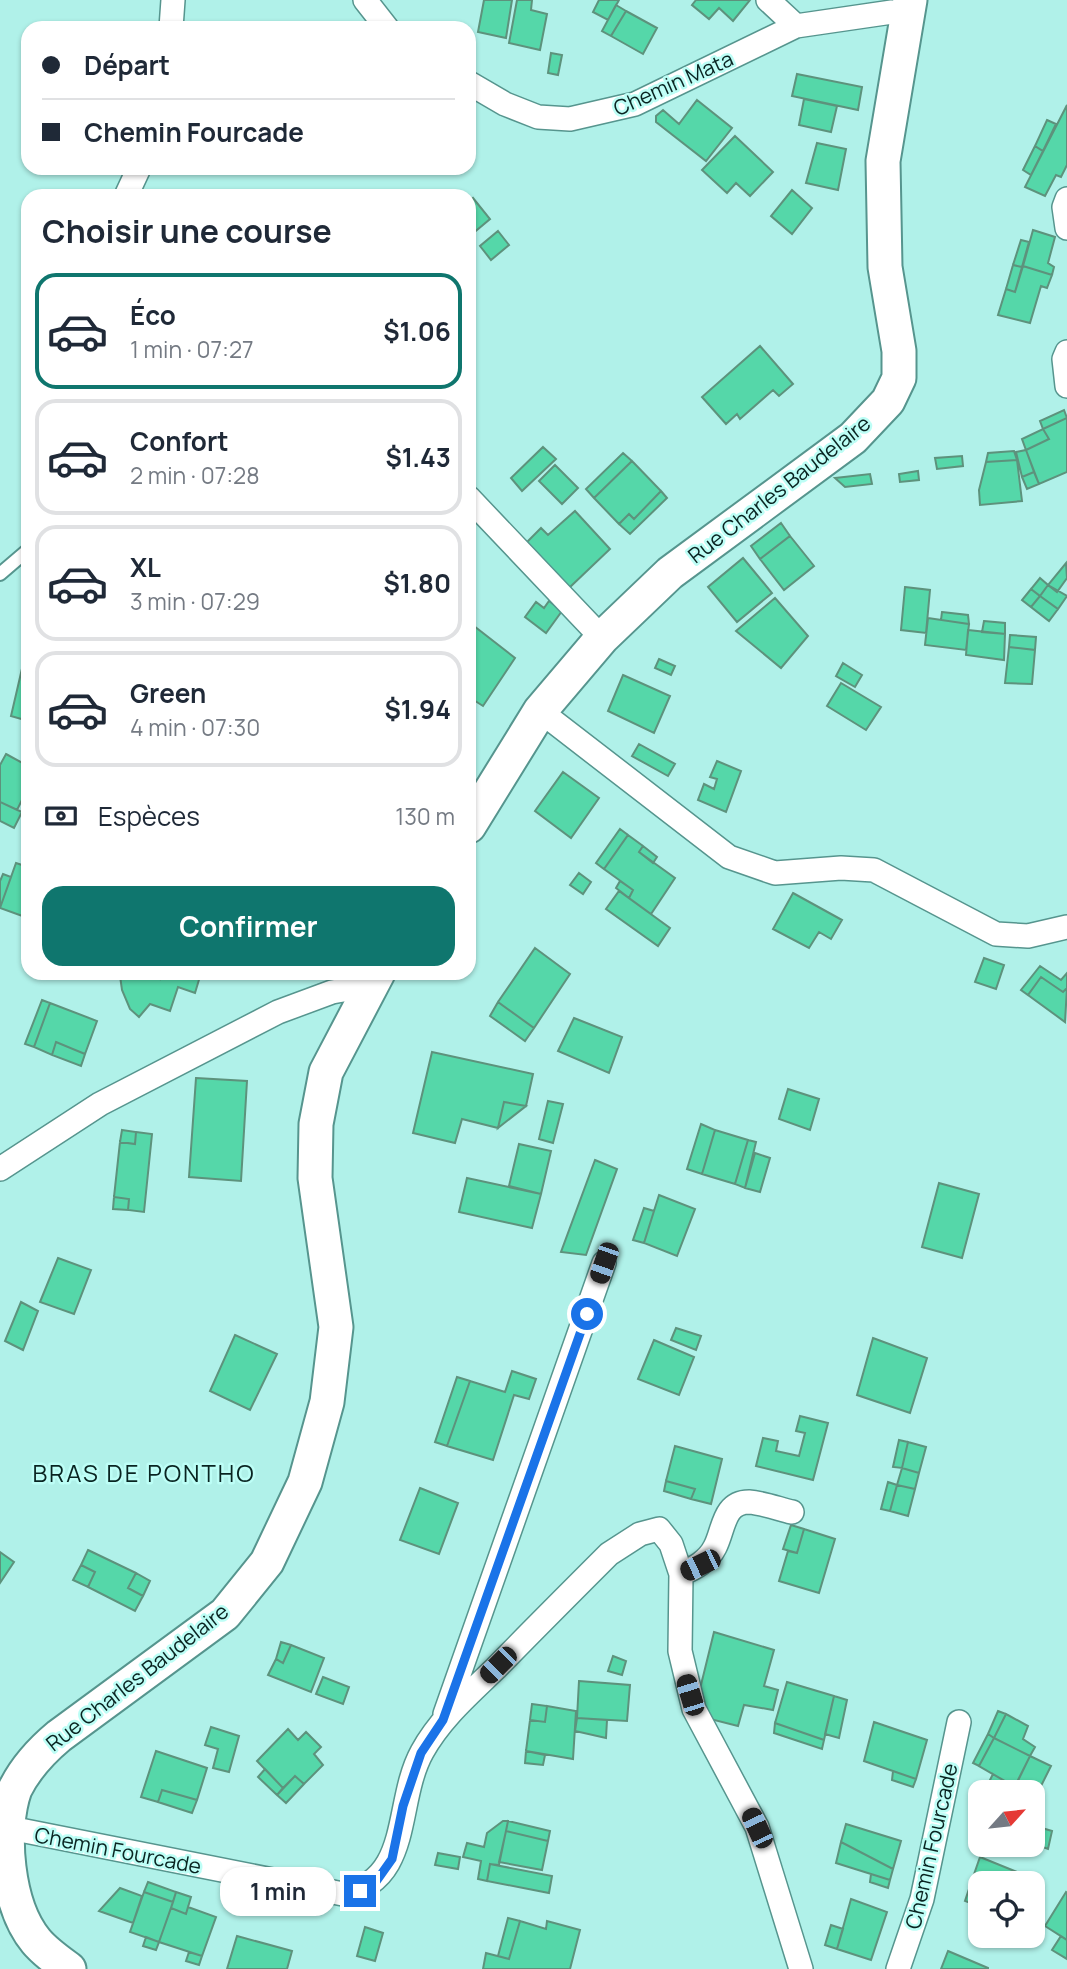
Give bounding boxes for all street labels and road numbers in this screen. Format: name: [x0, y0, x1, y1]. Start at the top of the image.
street label: Chemin Mata: [609, 44, 737, 122]
street label: Rue Charles Baudelaire: [682, 409, 876, 569]
street label: Rue Charles Baudelaire: [40, 1597, 234, 1757]
street label: Chemin Fourcade: [898, 1760, 964, 1932]
street label: Chemin Fourcade: [32, 1820, 204, 1880]

